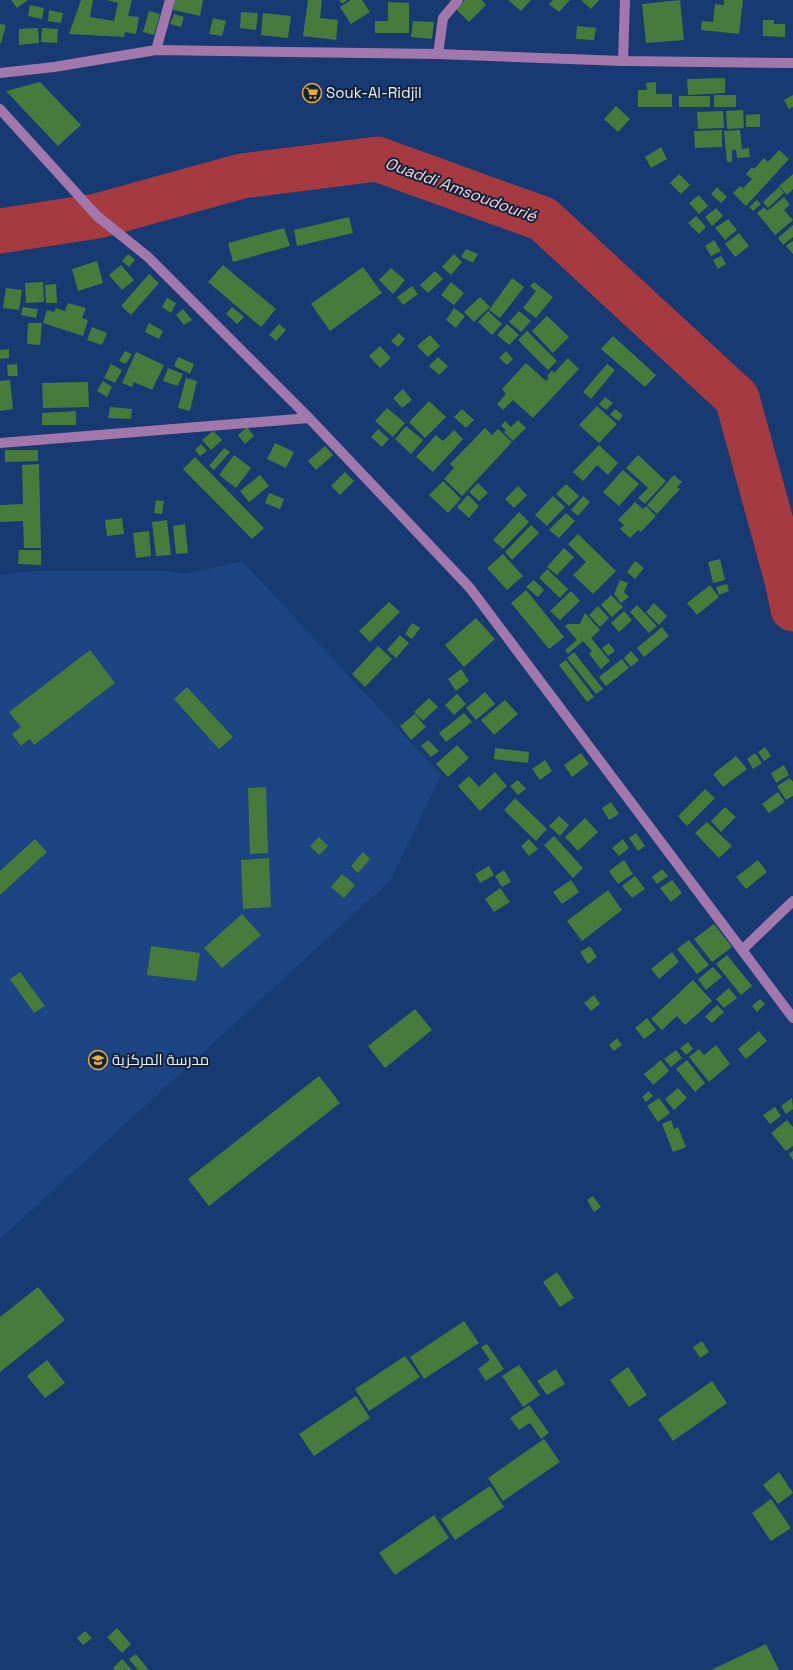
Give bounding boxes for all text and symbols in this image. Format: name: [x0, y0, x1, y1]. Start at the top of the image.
supermarket icon: Souk-Al-Ridjil: [301, 82, 323, 104]
place label: Souk-Al-Ridjil: [326, 83, 422, 102]
water label: Ouaddi Amsoudourié: [382, 152, 540, 227]
school or university icon: مدرسة المركزية: [87, 1049, 109, 1071]
place label: مدرسة المركزية: [112, 1050, 209, 1069]

